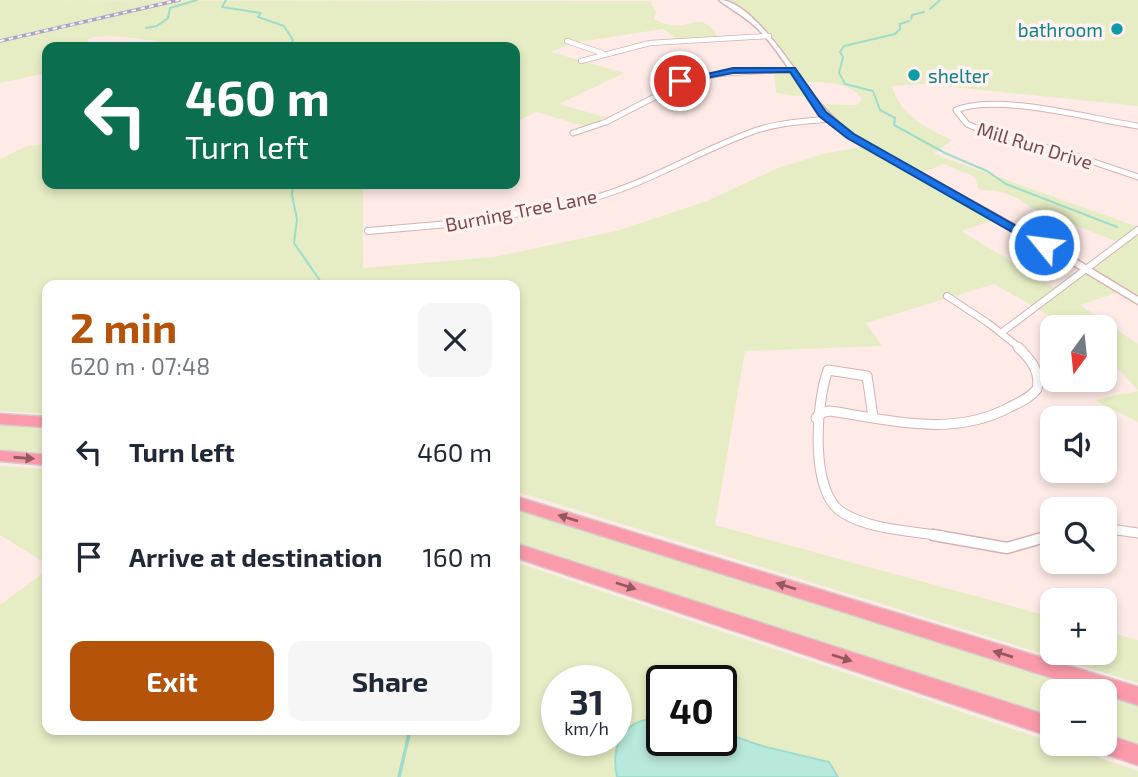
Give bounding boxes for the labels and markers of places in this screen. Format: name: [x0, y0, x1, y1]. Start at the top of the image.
place label: bathroom: [1018, 18, 1103, 41]
marker: bathroom: [1109, 21, 1125, 37]
pin: [650, 51, 710, 111]
place label: shelter: [928, 64, 990, 87]
marker: shelter: [906, 67, 922, 83]

